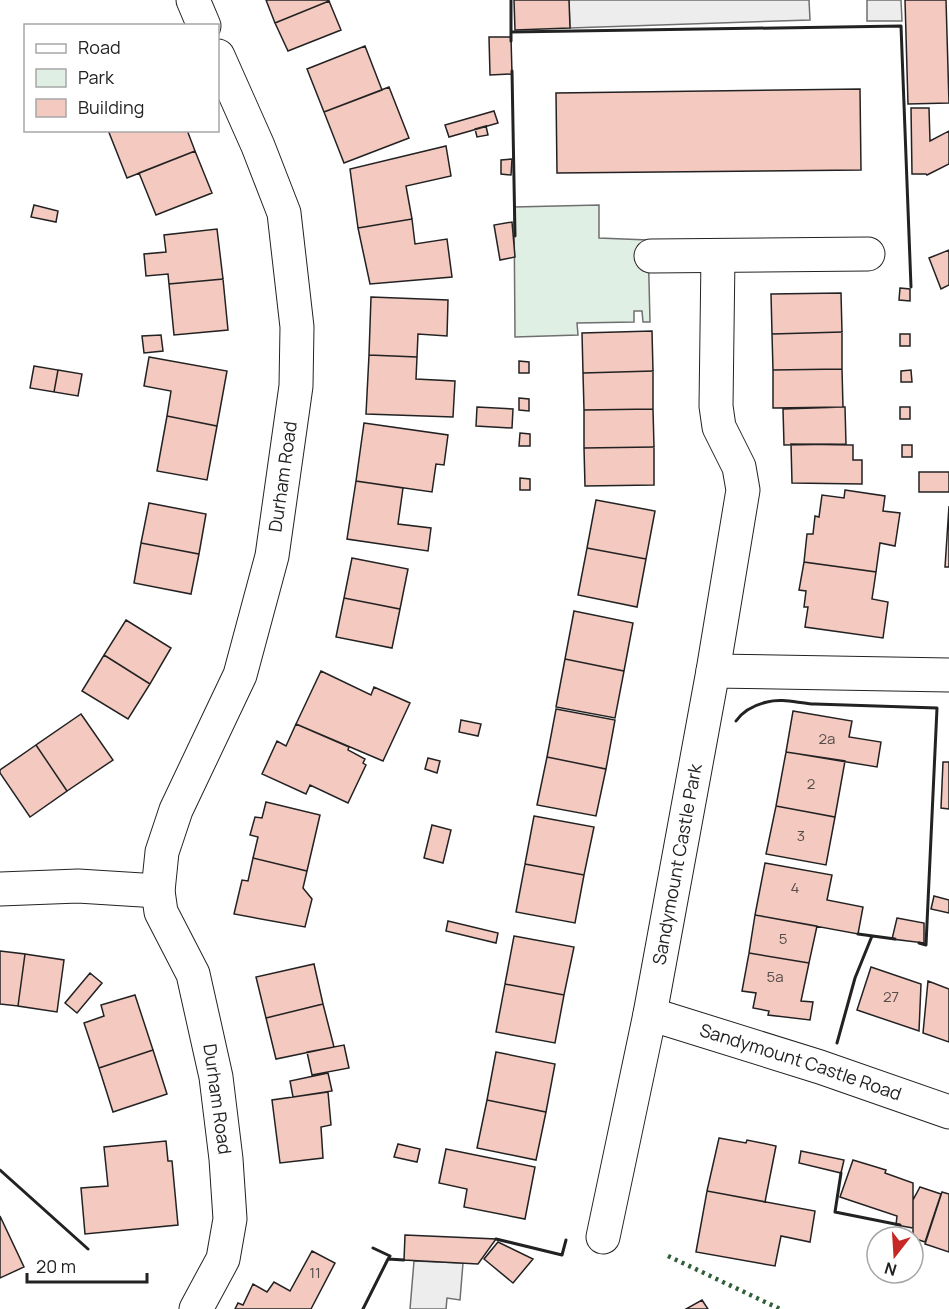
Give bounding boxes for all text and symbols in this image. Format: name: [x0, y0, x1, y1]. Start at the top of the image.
legend: [24, 24, 219, 132]
text: Road: [78, 35, 121, 59]
text: Park: [78, 65, 115, 89]
text: Building: [78, 95, 144, 119]
street label: Durham Road: [263, 420, 302, 533]
house number: 2a: [819, 728, 835, 749]
street label: Sandymount Castle Park: [646, 761, 707, 967]
house number: 2: [807, 773, 815, 794]
house number: 3: [797, 825, 805, 846]
house number: 4: [791, 877, 800, 898]
house number: 5: [779, 928, 787, 949]
house number: 5a: [767, 966, 784, 987]
house number: 27: [883, 986, 899, 1007]
street label: Sandymount Castle Road: [697, 1017, 905, 1105]
street label: Durham Road: [198, 1042, 238, 1156]
north arrow: [865, 1225, 925, 1285]
scale bar: [27, 1246, 147, 1284]
text: 20 m: [36, 1254, 76, 1278]
text: N: [882, 1257, 899, 1282]
house number: 11: [309, 1262, 321, 1283]

